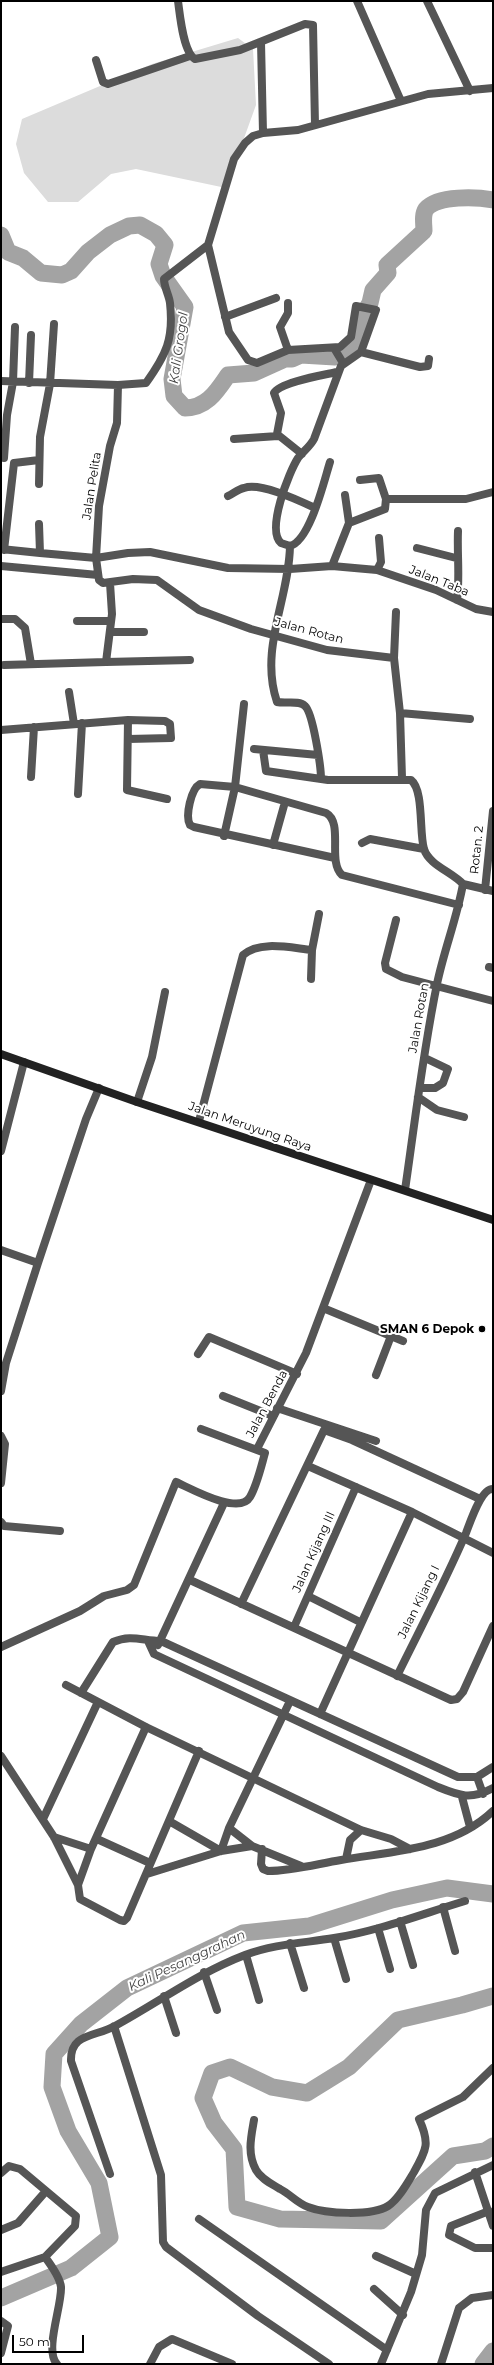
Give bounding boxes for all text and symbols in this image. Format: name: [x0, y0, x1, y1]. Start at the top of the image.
water label: Kali Grogol: [166, 311, 192, 385]
street label: Jalan Pelita: [80, 451, 104, 521]
street label: Jalan Taba: [407, 562, 471, 600]
street label: Jalan Rotan: [273, 615, 345, 647]
street label: Rotan. 2: [467, 825, 487, 875]
street label: Jalan Rotan: [406, 982, 432, 1054]
street label: Jalan Meruyung Raya: [187, 1099, 313, 1155]
place label: SMAN 6 Depok: [380, 1322, 474, 1336]
marker: SMAN 6 Depok: [477, 1324, 487, 1334]
street label: Jalan Benda: [243, 1368, 291, 1440]
street label: Jalan Kijang III: [290, 1509, 338, 1595]
street label: Jalan Kijang I: [395, 1563, 443, 1641]
water label: Kali Pesanggrahan: [126, 1927, 248, 1995]
scale bar: [14, 2327, 86, 2353]
text: 50 m: [19, 2334, 50, 2349]

